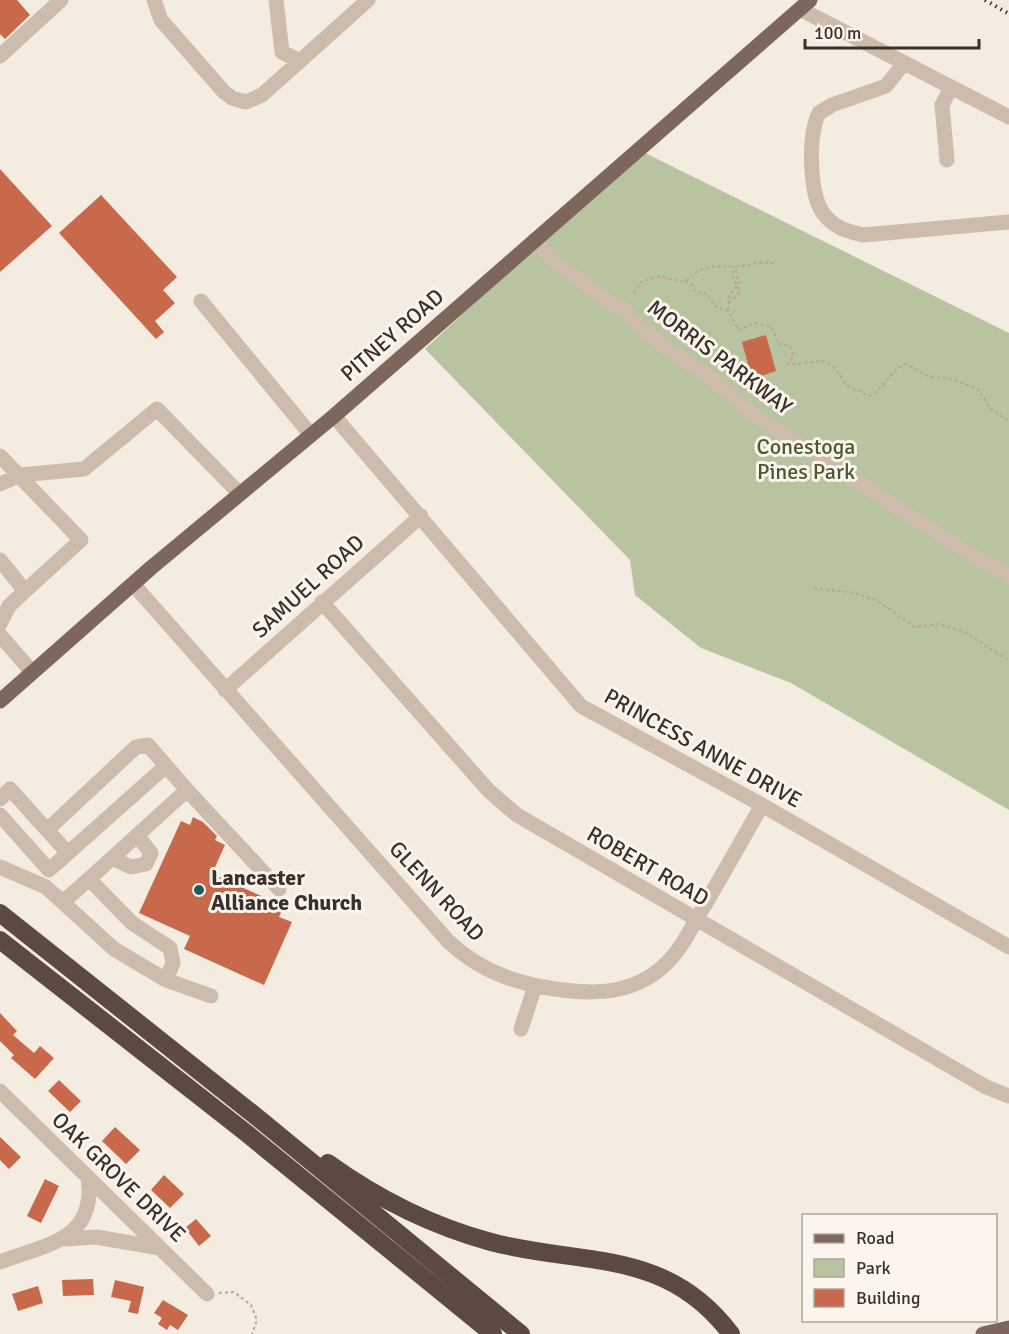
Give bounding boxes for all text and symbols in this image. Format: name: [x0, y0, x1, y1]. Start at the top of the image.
scale bar: [805, 12, 979, 50]
text: 100 m: [814, 22, 861, 44]
street label: PITNEY ROAD: [335, 283, 449, 387]
street label: MORRIS PARKWAY: [642, 294, 798, 420]
park label: Conestoga Pines Park: [757, 433, 855, 485]
street label: SAMUEL ROAD: [246, 529, 370, 643]
street label: PRINCESS ANNE DRIVE: [599, 682, 807, 814]
street label: ROBERT ROAD: [582, 820, 714, 912]
street label: GLENN ROAD: [384, 835, 490, 947]
place label: Lancaster Alliance Church: [211, 864, 362, 916]
marker: Lancaster Alliance Church: [192, 883, 206, 897]
street label: OAK GROVE DRIVE: [46, 1106, 192, 1248]
legend: [802, 1214, 997, 1322]
text: Road: [856, 1227, 895, 1249]
text: Park: [856, 1257, 891, 1279]
text: Building: [856, 1287, 920, 1309]

